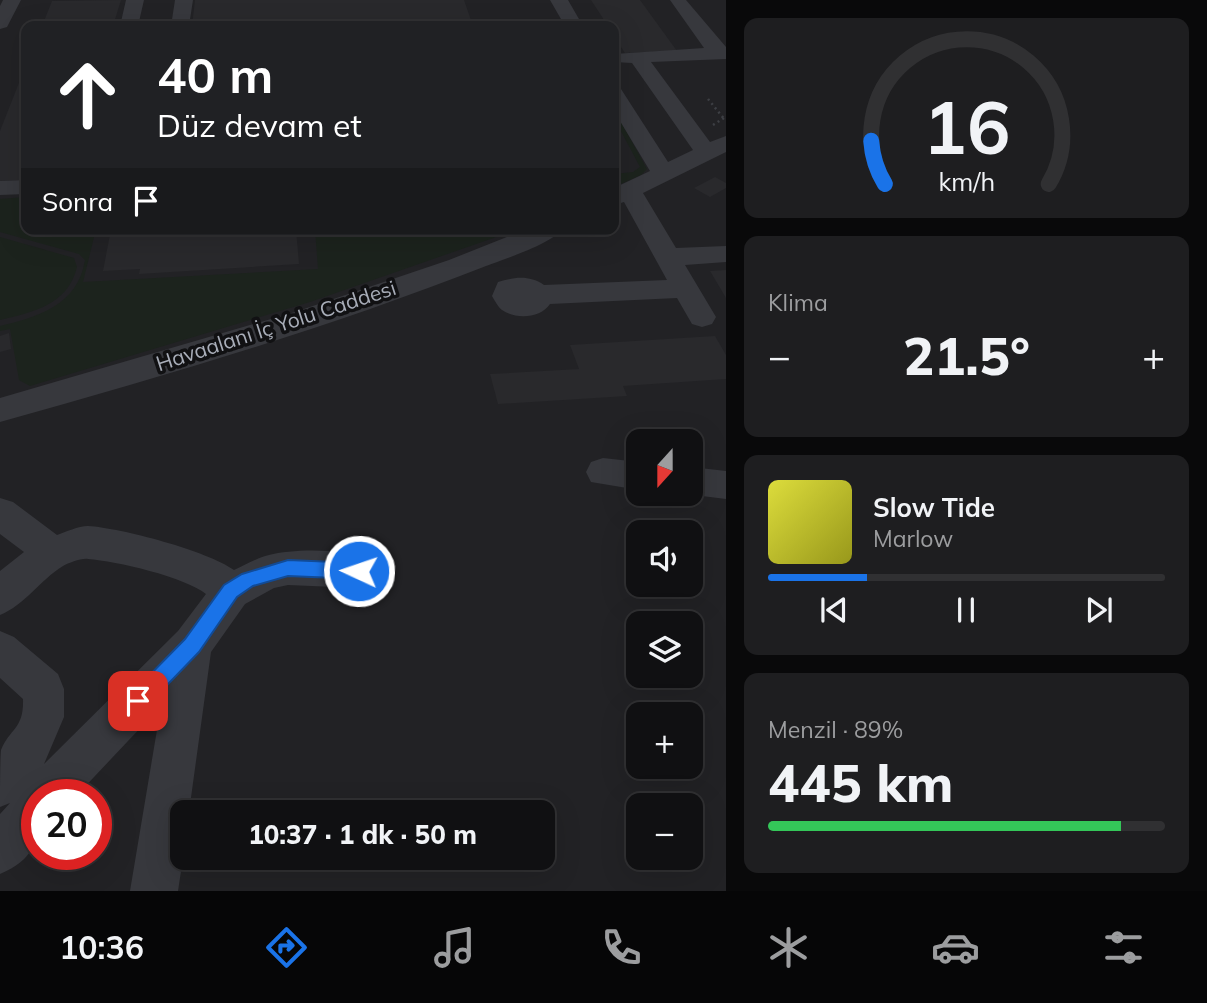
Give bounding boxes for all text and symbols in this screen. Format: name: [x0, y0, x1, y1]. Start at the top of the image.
text: 40 m: [157, 44, 273, 105]
icon: ahead: [42, 49, 133, 140]
text: 16: [923, 82, 1010, 173]
text: Düz devam et: [157, 105, 362, 145]
text: km/h: [938, 166, 995, 197]
icon: arrive: [127, 182, 165, 220]
text: Sonra: [42, 185, 113, 218]
street label: Havaalanı İç Yolu Caddesi: [152, 274, 399, 376]
text: Klima: [768, 288, 828, 317]
text: 21.5°: [903, 323, 1030, 388]
text: −: [768, 332, 791, 380]
text: +: [1142, 332, 1165, 380]
north arrow: [626, 429, 704, 506]
map controls: [626, 429, 703, 870]
text: Slow Tide: [873, 491, 995, 524]
button: sound: [626, 520, 703, 597]
text: Marlow: [873, 524, 953, 553]
position arrow: [322, 534, 396, 608]
icon: previous: [815, 591, 853, 629]
icon: pause: [947, 591, 985, 629]
icon: next: [1080, 591, 1118, 629]
button: layers: [626, 611, 703, 688]
pin: [108, 671, 168, 731]
icon: arrive: [119, 682, 157, 720]
button: +: [626, 702, 703, 779]
text: Menzil · 89%: [768, 715, 903, 744]
text: 445 km: [768, 750, 953, 815]
speed limit sign: 20: [21, 779, 112, 870]
button: −: [626, 793, 703, 870]
text: 10:37 · 1 dk · 50 m: [248, 818, 477, 851]
icon: directions: [262, 923, 311, 972]
icon: music: [430, 923, 479, 972]
icon: phone: [597, 923, 646, 972]
icon: climate: [764, 923, 813, 972]
icon: car: [931, 923, 980, 972]
icon: filters: [1099, 923, 1148, 972]
text: 10:36: [59, 927, 144, 967]

